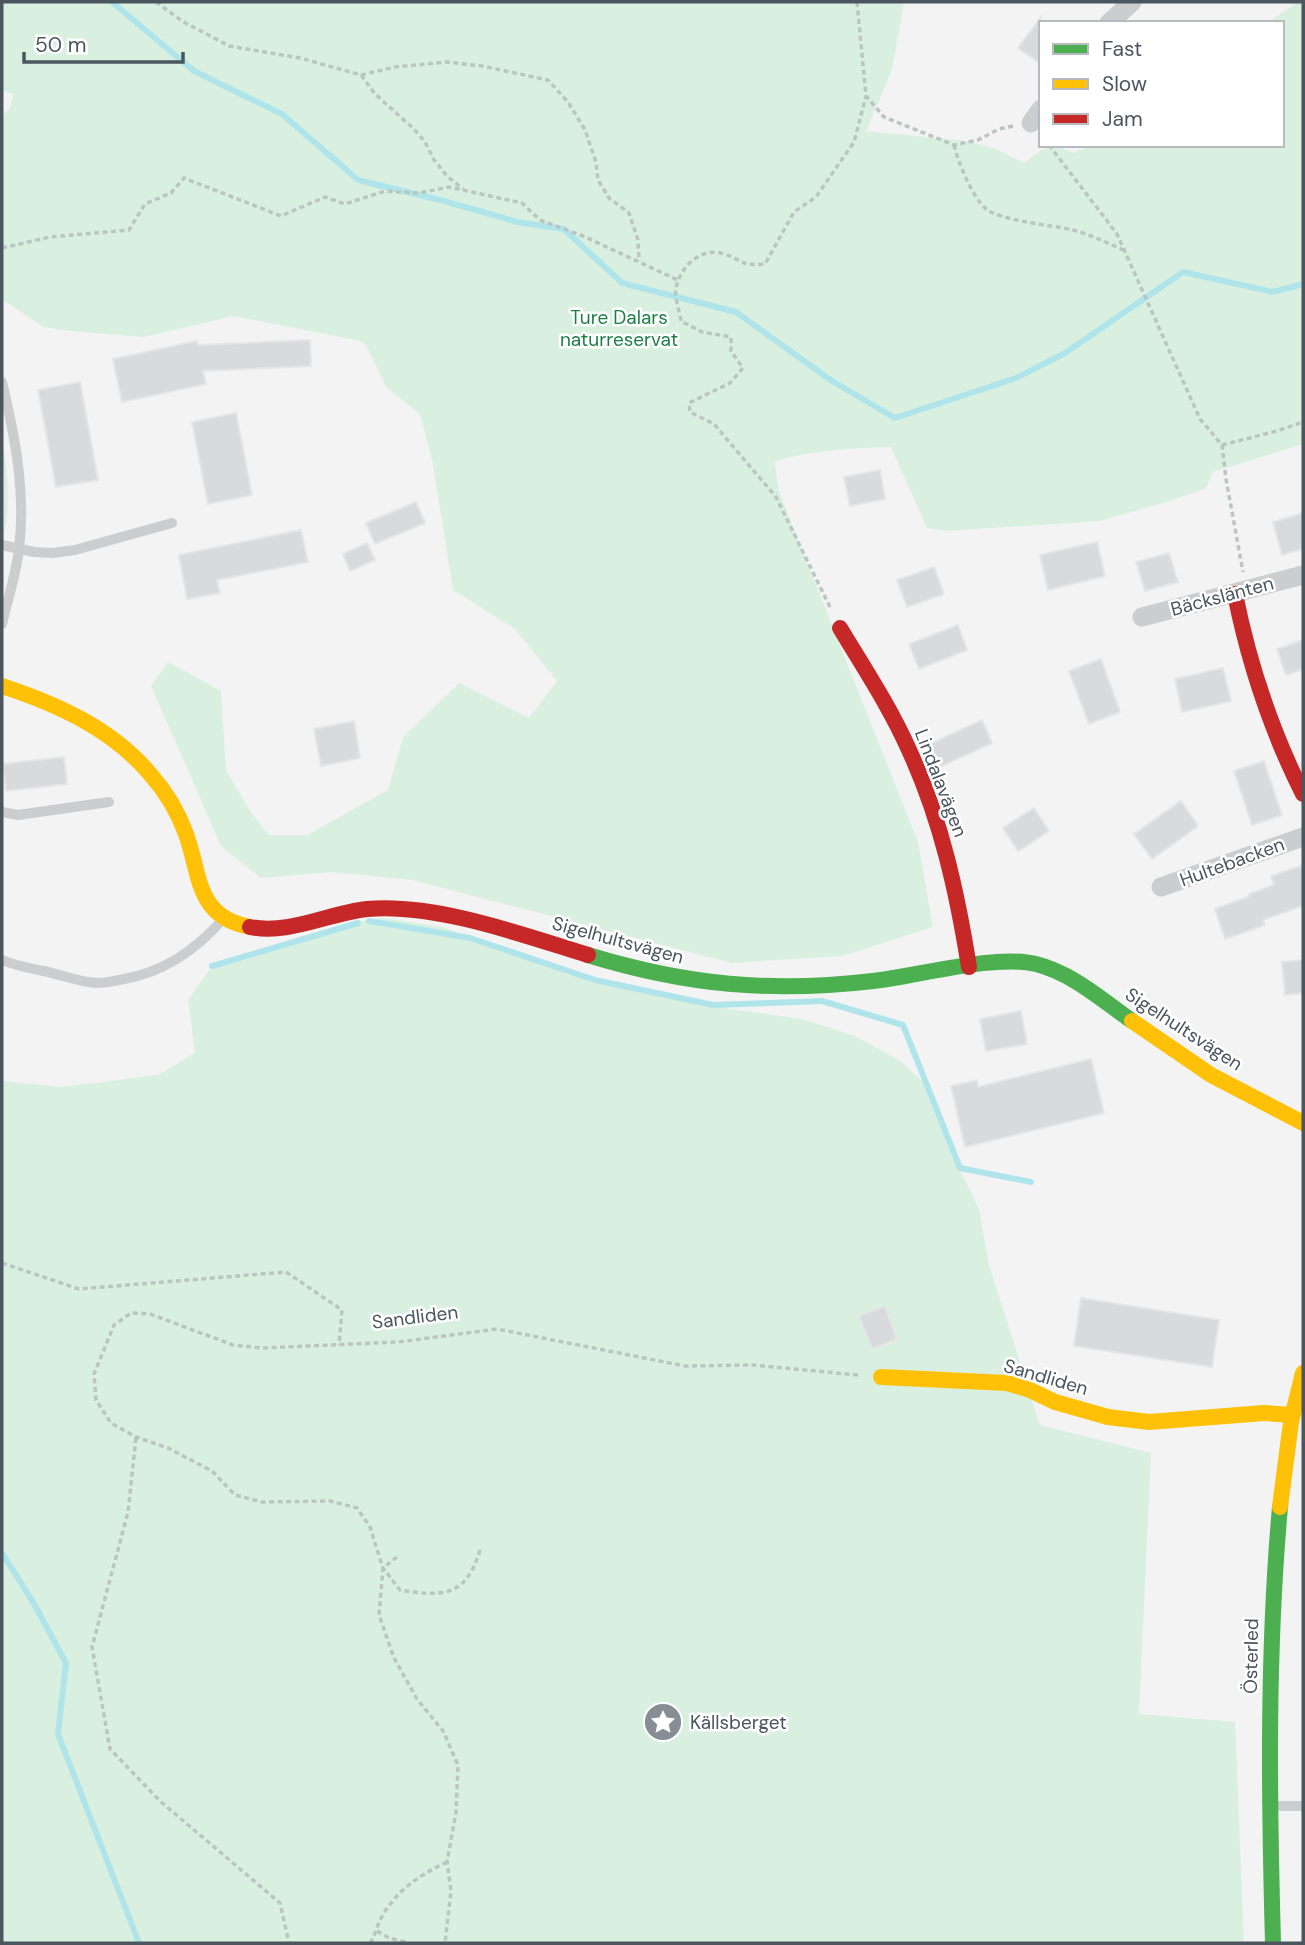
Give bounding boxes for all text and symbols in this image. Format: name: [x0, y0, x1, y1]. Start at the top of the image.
scale bar: [24, 21, 184, 65]
legend: [1039, 21, 1284, 147]
text: 50 m: [35, 31, 86, 59]
text: Fast: [1102, 35, 1142, 63]
text: Slow: [1102, 70, 1147, 98]
text: Jam: [1102, 105, 1143, 133]
park label: Ture Dalars naturreservat: [560, 305, 678, 352]
street label: Bäckslänten: [1168, 570, 1276, 622]
street label: Lindalavägen: [909, 725, 973, 841]
street label: Hultebacken: [1176, 831, 1288, 893]
street label: Sigelhultsvägen: [549, 910, 687, 970]
street label: Sigelhultsvägen: [1121, 982, 1247, 1076]
street label: Sandliden: [371, 1299, 459, 1335]
street label: Sandliden: [1001, 1353, 1091, 1401]
street label: Österled: [1238, 1618, 1264, 1694]
place icon: Källsberget: [642, 1701, 684, 1743]
place label: Källsberget: [690, 1710, 787, 1735]

